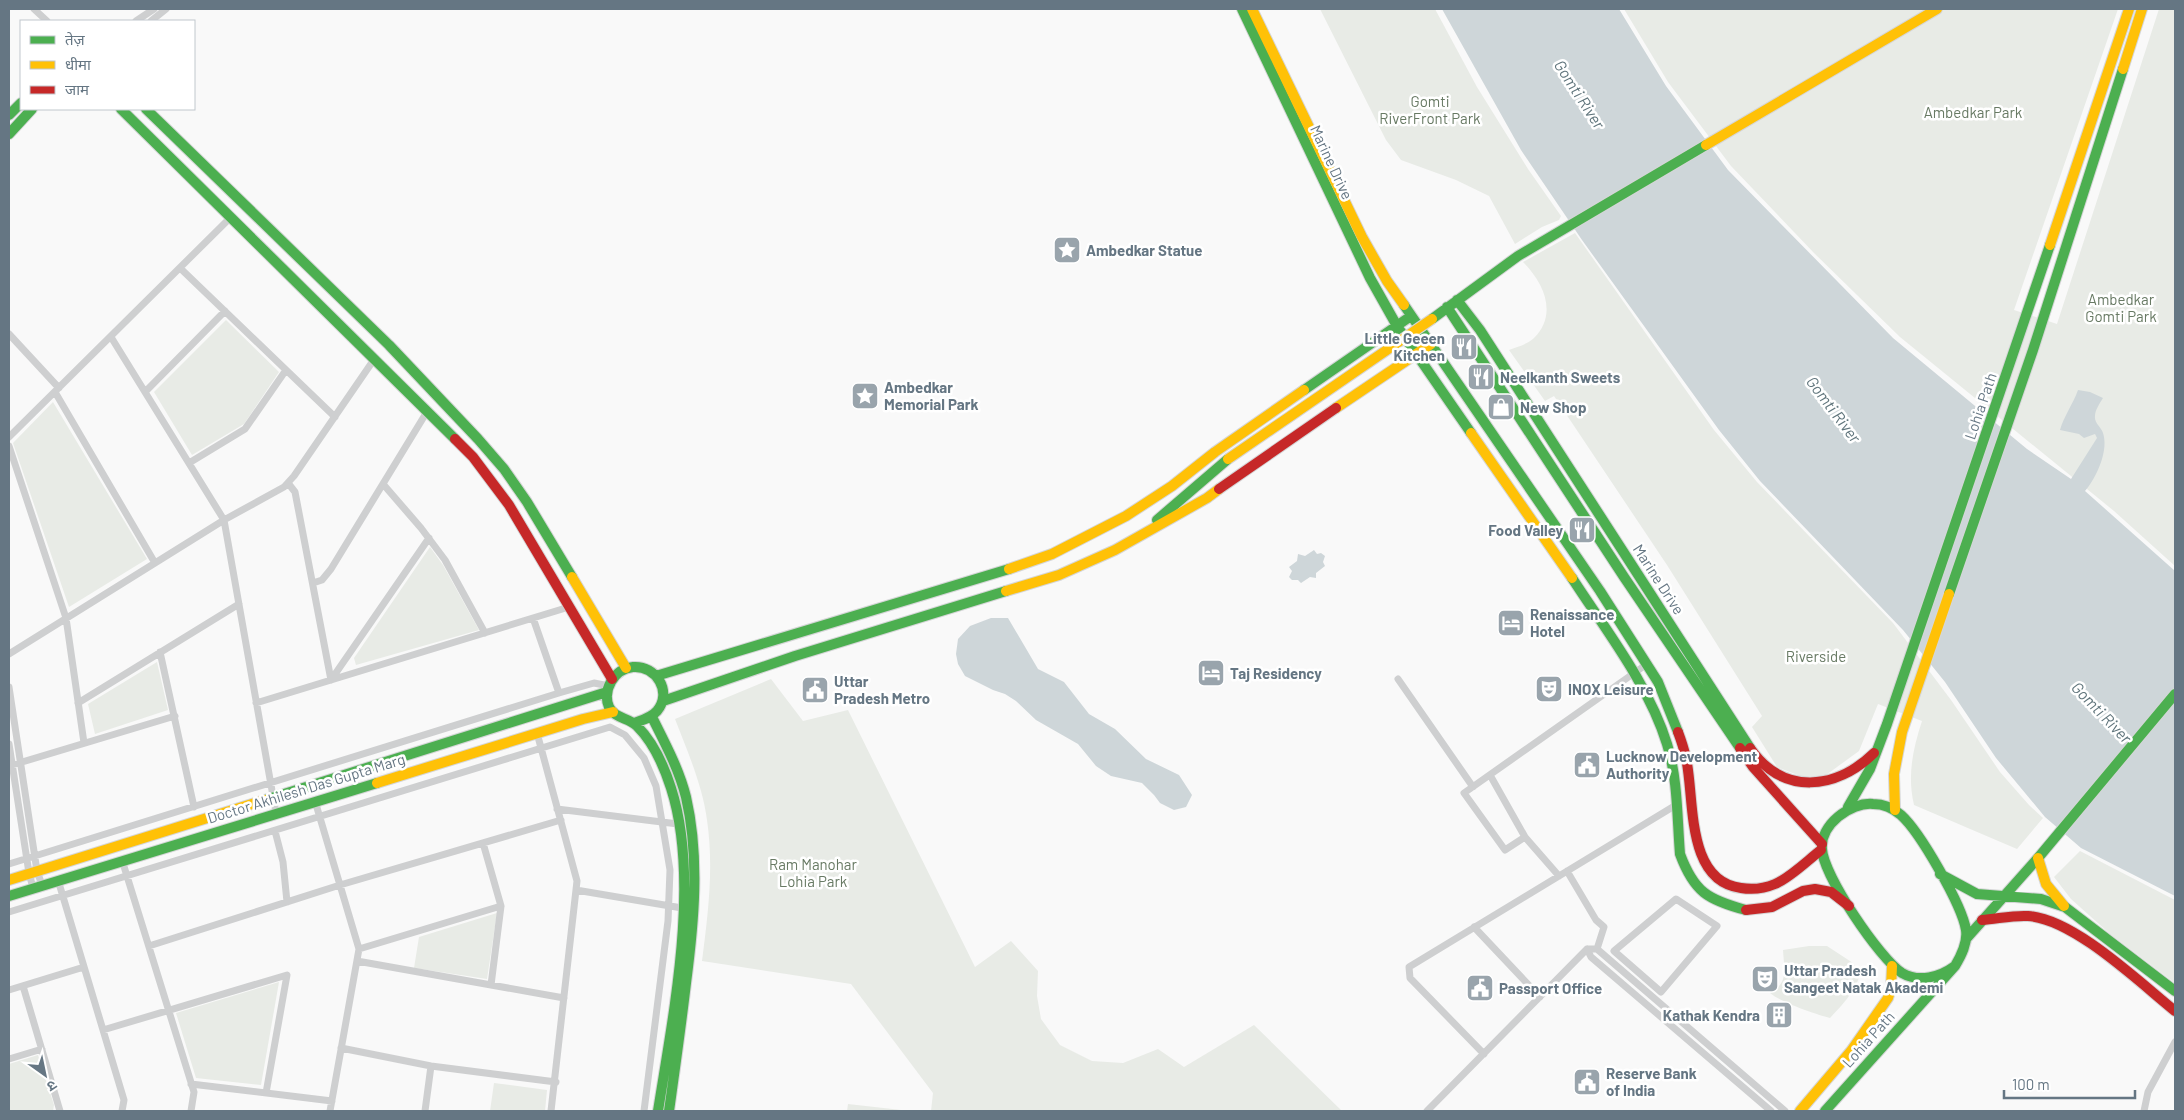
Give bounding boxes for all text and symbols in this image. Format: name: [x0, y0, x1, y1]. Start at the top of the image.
legend: [20, 20, 195, 110]
text: तेज़: [65, 30, 86, 48]
text: धीमा: [65, 55, 92, 73]
water label: Gomti River: [1551, 56, 1610, 133]
text: जाम: [65, 80, 90, 98]
park label: Gomti RiverFront Park: [1379, 92, 1481, 127]
park label: Ambedkar Park: [1924, 103, 2023, 121]
street label: Marine Drive: [1307, 122, 1357, 202]
place icon: Ambedkar Statue: [1052, 235, 1082, 265]
place label: Ambedkar Statue: [1086, 241, 1202, 259]
park label: Ambedkar Gomti Park: [2085, 290, 2157, 325]
place label: Little Geeen Kitchen: [1364, 329, 1445, 364]
restaurant icon: Little Geeen Kitchen: [1449, 332, 1479, 362]
restaurant icon: Neelkanth Sweets: [1466, 362, 1496, 392]
place label: Neelkanth Sweets: [1500, 368, 1621, 386]
street label: Lohia Path: [1960, 370, 2000, 442]
water label: Gomti River: [1803, 372, 1866, 447]
place label: Ambedkar Memorial Park: [884, 378, 978, 413]
place icon: Ambedkar Memorial Park: [850, 381, 880, 411]
shop icon: New Shop: [1486, 392, 1516, 422]
place label: New Shop: [1520, 398, 1586, 416]
restaurant icon: Food Valley: [1567, 515, 1597, 545]
place label: Food Valley: [1488, 521, 1563, 539]
street label: Marine Drive: [1630, 541, 1688, 617]
place label: Renaissance Hotel: [1530, 605, 1614, 640]
hotel icon: Renaissance Hotel: [1496, 608, 1526, 638]
park label: Riverside: [1786, 647, 1846, 665]
hotel icon: Taj Residency: [1196, 658, 1226, 688]
place label: Taj Residency: [1230, 664, 1322, 682]
place label: Uttar Pradesh Metro: [834, 672, 930, 707]
theatre icon: INOX Leisure: [1534, 674, 1564, 704]
public building icon: Uttar Pradesh Metro: [800, 675, 830, 705]
water label: Gomti River: [2068, 677, 2137, 748]
place label: INOX Leisure: [1568, 680, 1654, 698]
place label: Lucknow Development Authority: [1606, 747, 1758, 782]
street label: Doctor Akhilesh Das Gupta Marg: [205, 749, 407, 827]
public building icon: Lucknow Development Authority: [1572, 750, 1602, 780]
park label: Ram Manohar Lohia Park: [769, 855, 858, 890]
place label: Uttar Pradesh Sangeet Natak Akademi: [1784, 961, 1943, 996]
theatre icon: Uttar Pradesh Sangeet Natak Akademi: [1750, 964, 1780, 994]
public building icon: Passport Office: [1465, 973, 1495, 1003]
place label: Passport Office: [1499, 979, 1602, 997]
building icon: Kathak Kendra: [1764, 1000, 1794, 1030]
place label: Kathak Kendra: [1663, 1006, 1760, 1024]
street label: Lohia Path: [1838, 1007, 1898, 1071]
north arrow: [20, 1050, 70, 1100]
place label: Reserve Bank of India: [1606, 1064, 1697, 1099]
public building icon: Reserve Bank of India: [1572, 1067, 1602, 1097]
scale bar: [2004, 1068, 2135, 1100]
text: 100 m: [2012, 1075, 2050, 1093]
text: उ: [44, 1077, 60, 1096]

